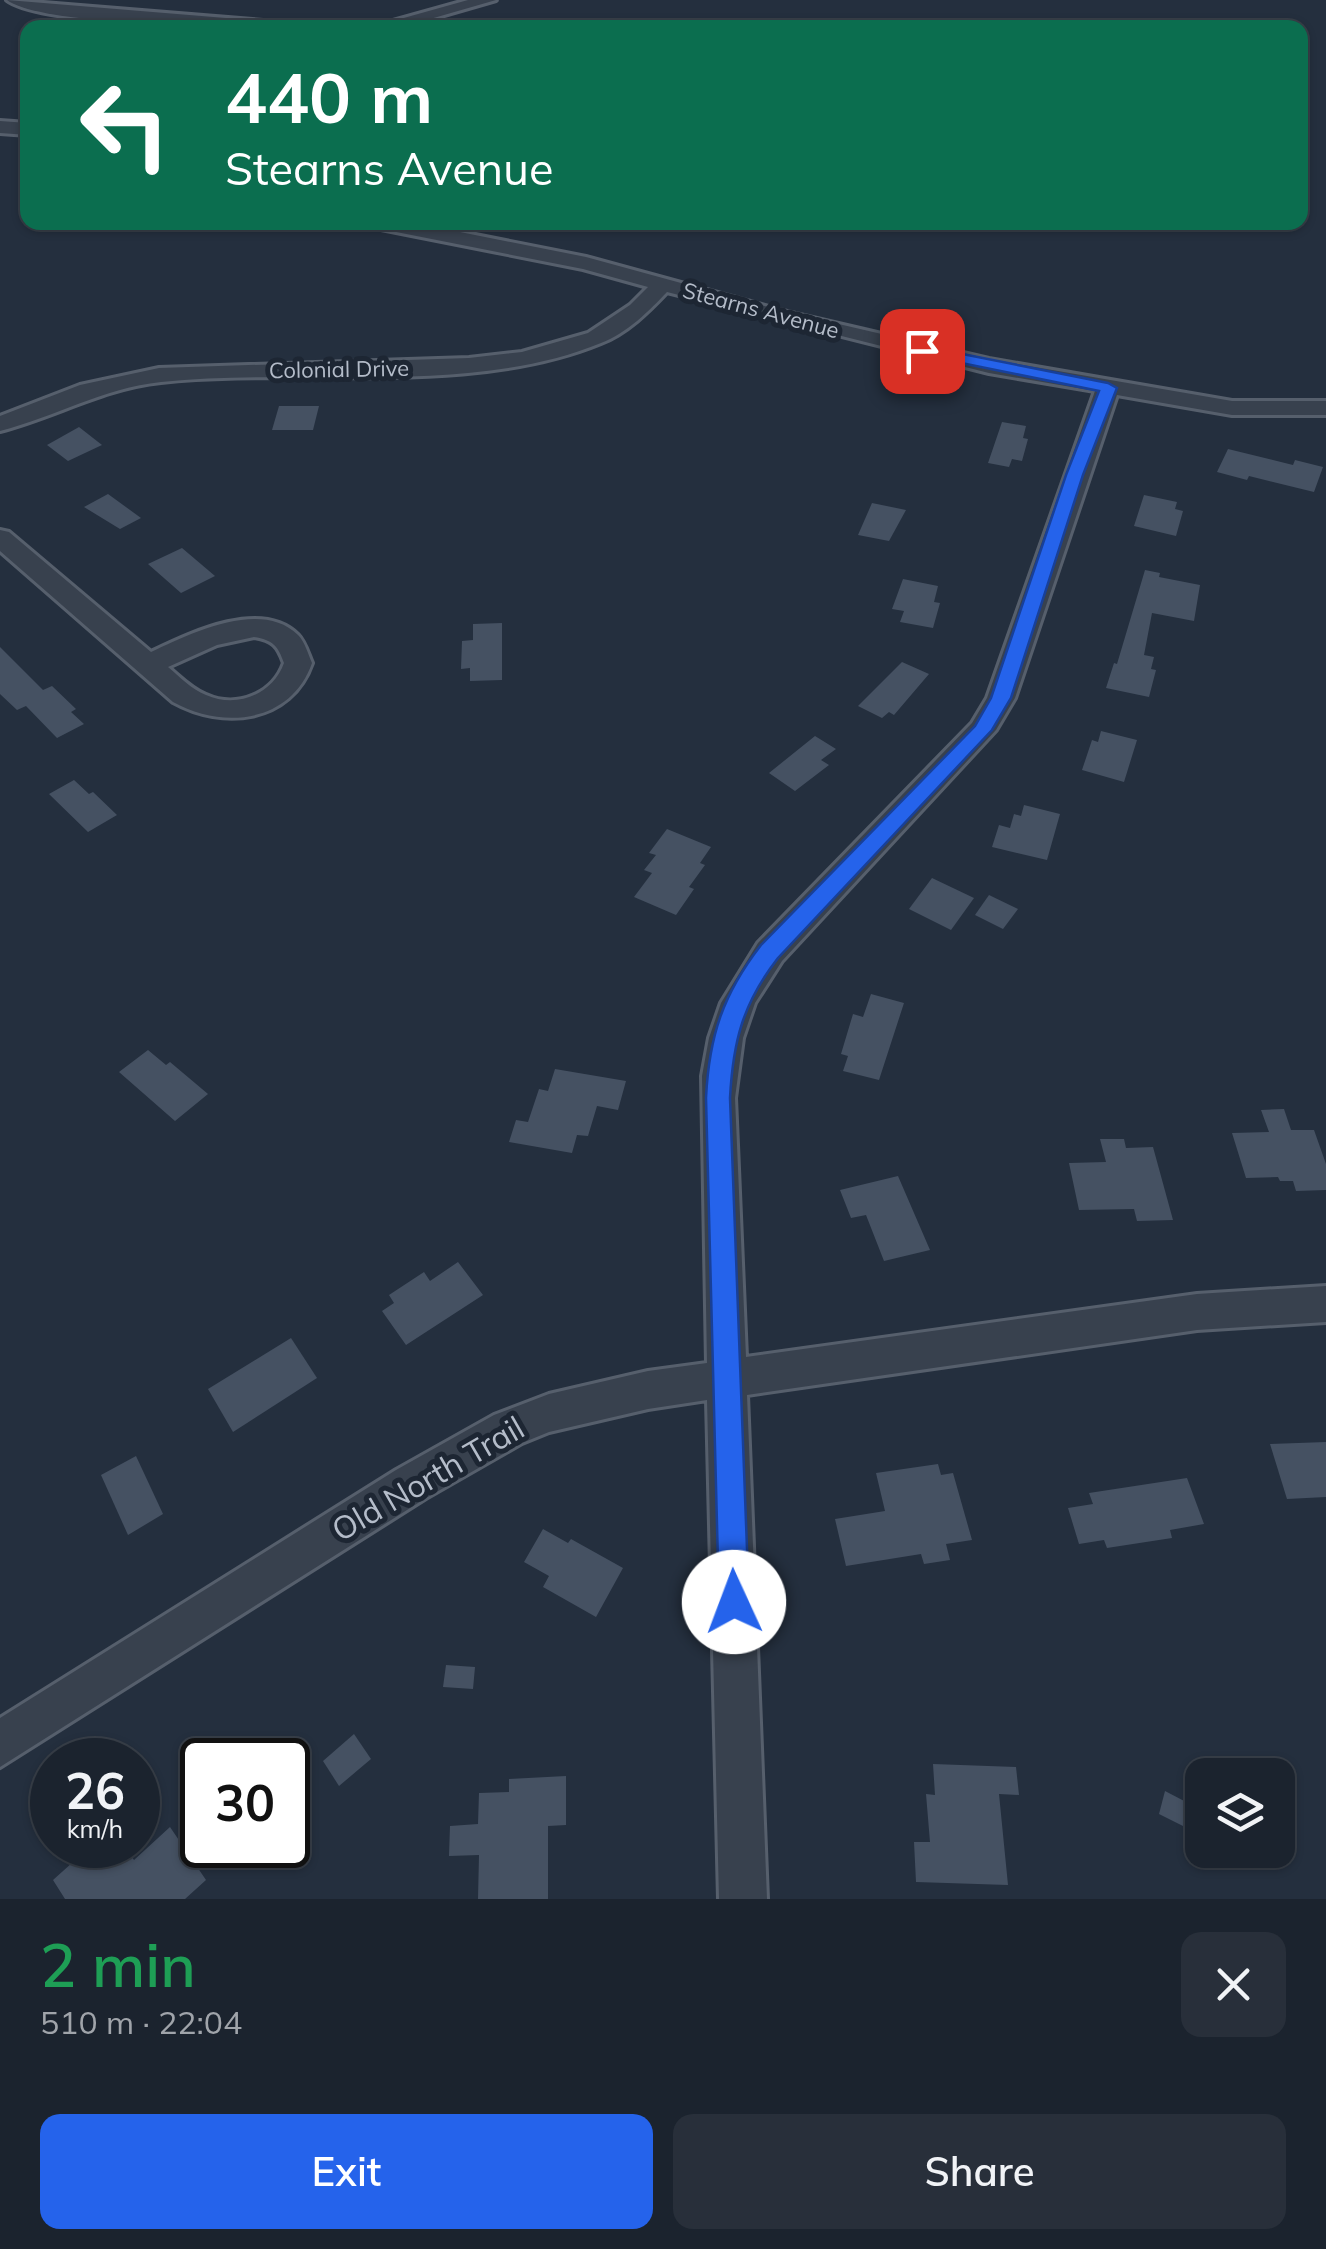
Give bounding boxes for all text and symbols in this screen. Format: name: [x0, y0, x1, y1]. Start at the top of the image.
text: 440 m: [225, 53, 433, 141]
icon: left: [60, 60, 190, 190]
text: Stearns Avenue: [225, 140, 553, 196]
street label: Stearns Avenue: [680, 276, 842, 344]
pin: [880, 309, 965, 394]
icon: arrive: [895, 324, 950, 379]
street label: Colonial Drive: [269, 354, 409, 384]
street label: Old North Trail: [324, 1407, 531, 1549]
position arrow: [682, 1550, 786, 1654]
speed limit sign: 30: [180, 1738, 310, 1868]
map controls: [1185, 1758, 1295, 1868]
button: layers: [1185, 1758, 1295, 1868]
text: 26: [65, 1759, 125, 1822]
text: km/h: [67, 1813, 123, 1844]
text: 2 min: [40, 1927, 196, 2002]
button: close: [1181, 1932, 1286, 2037]
text: 510 m · 22:04: [40, 2002, 242, 2042]
button: Exit: [40, 2114, 653, 2229]
button: Share: [673, 2114, 1286, 2229]

